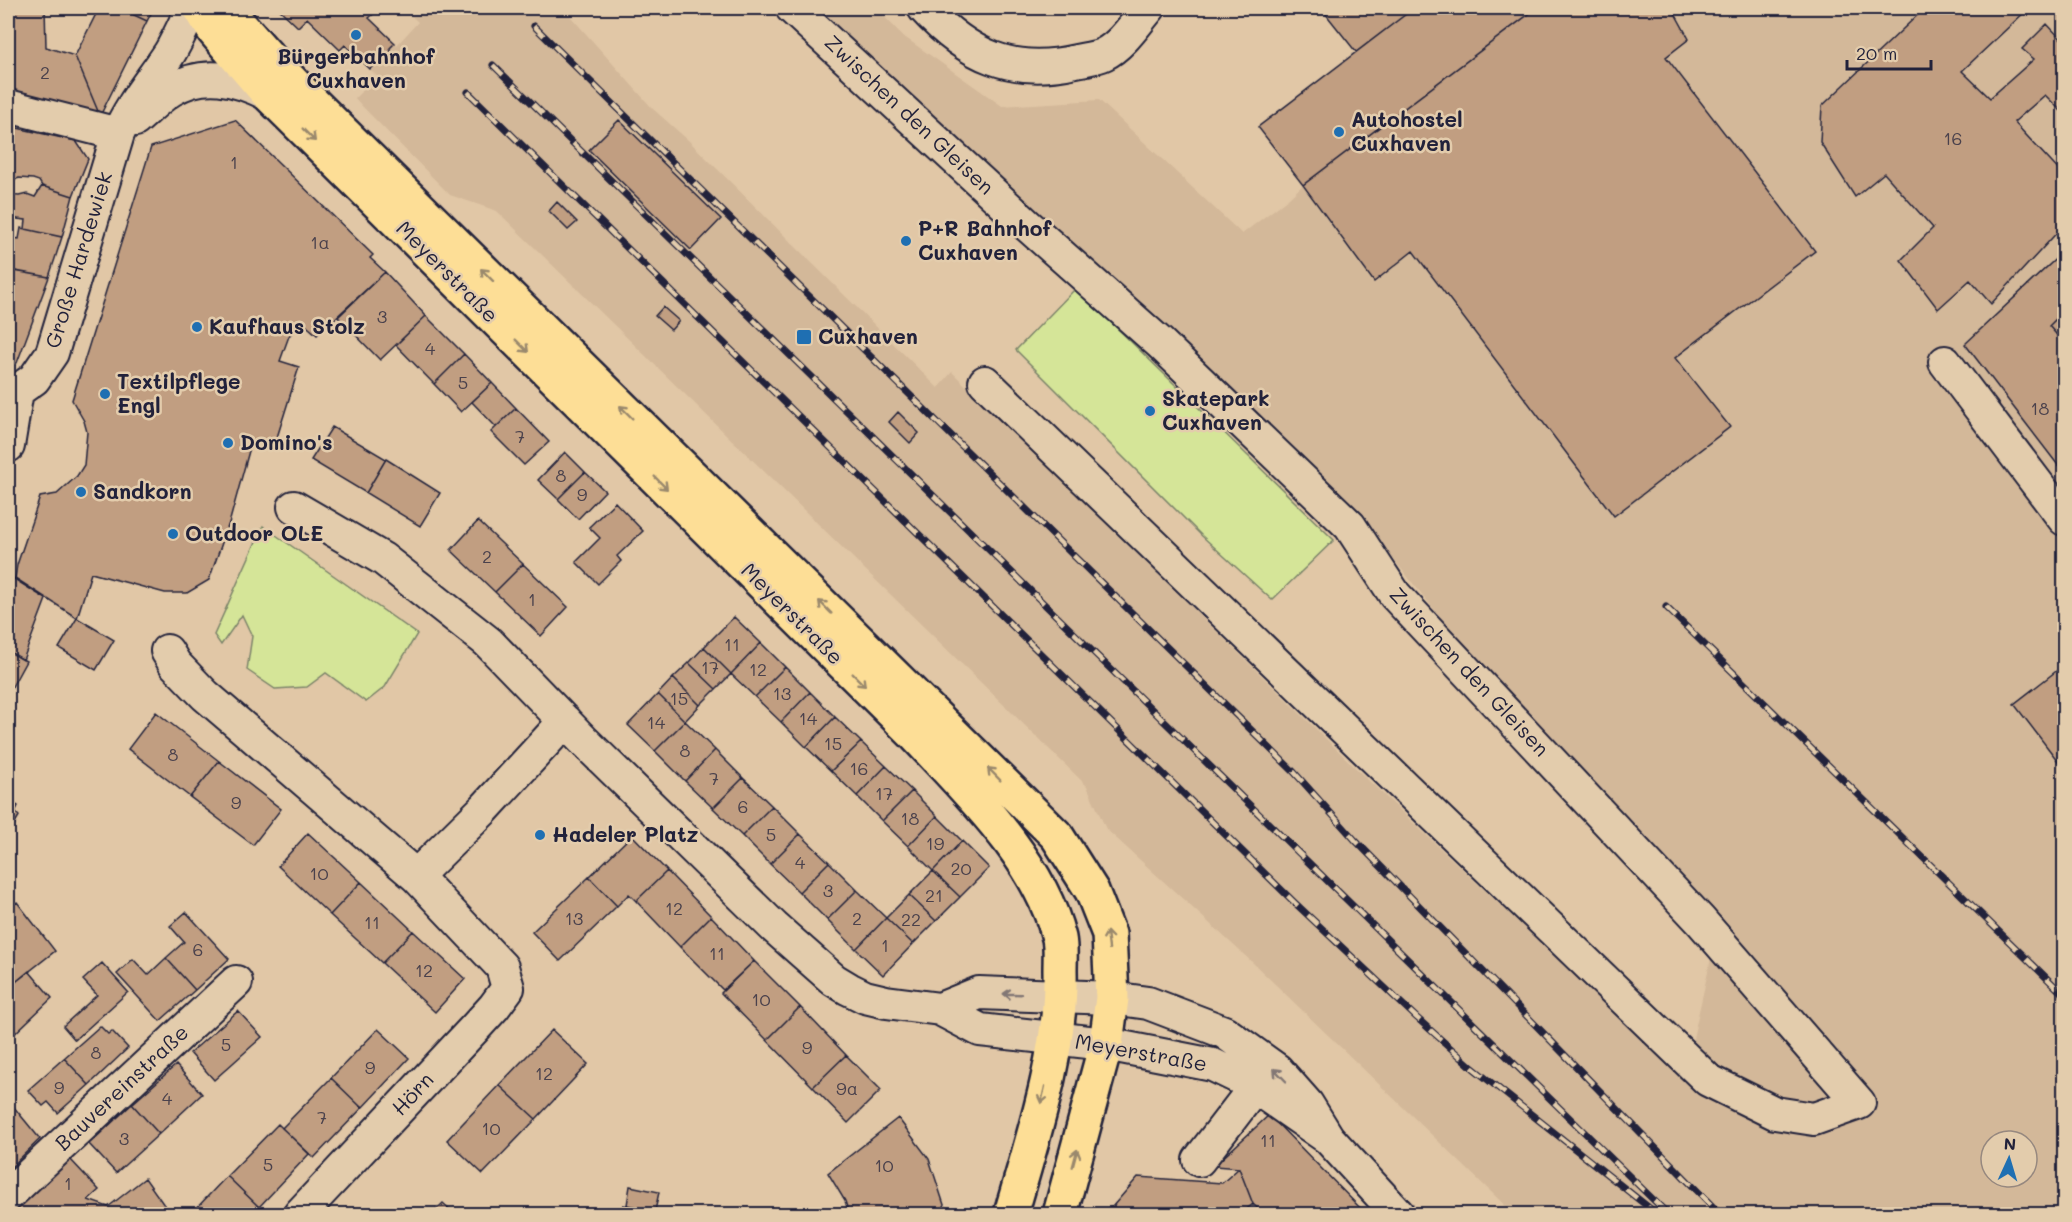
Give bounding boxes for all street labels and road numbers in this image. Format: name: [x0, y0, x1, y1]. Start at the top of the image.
street label: Zwischen den Gleisen: [819, 28, 1001, 200]
street label: Große Hardewiek: [38, 168, 117, 351]
street label: Meyerstraße: [391, 214, 505, 328]
street label: Meyerstraße: [736, 556, 850, 670]
street label: Zwischen den Gleisen: [1384, 580, 1556, 762]
street label: Bauvereinstraße: [49, 1018, 193, 1156]
street label: Meyerstraße: [1073, 1027, 1209, 1076]
street label: Hörn: [385, 1066, 439, 1120]

